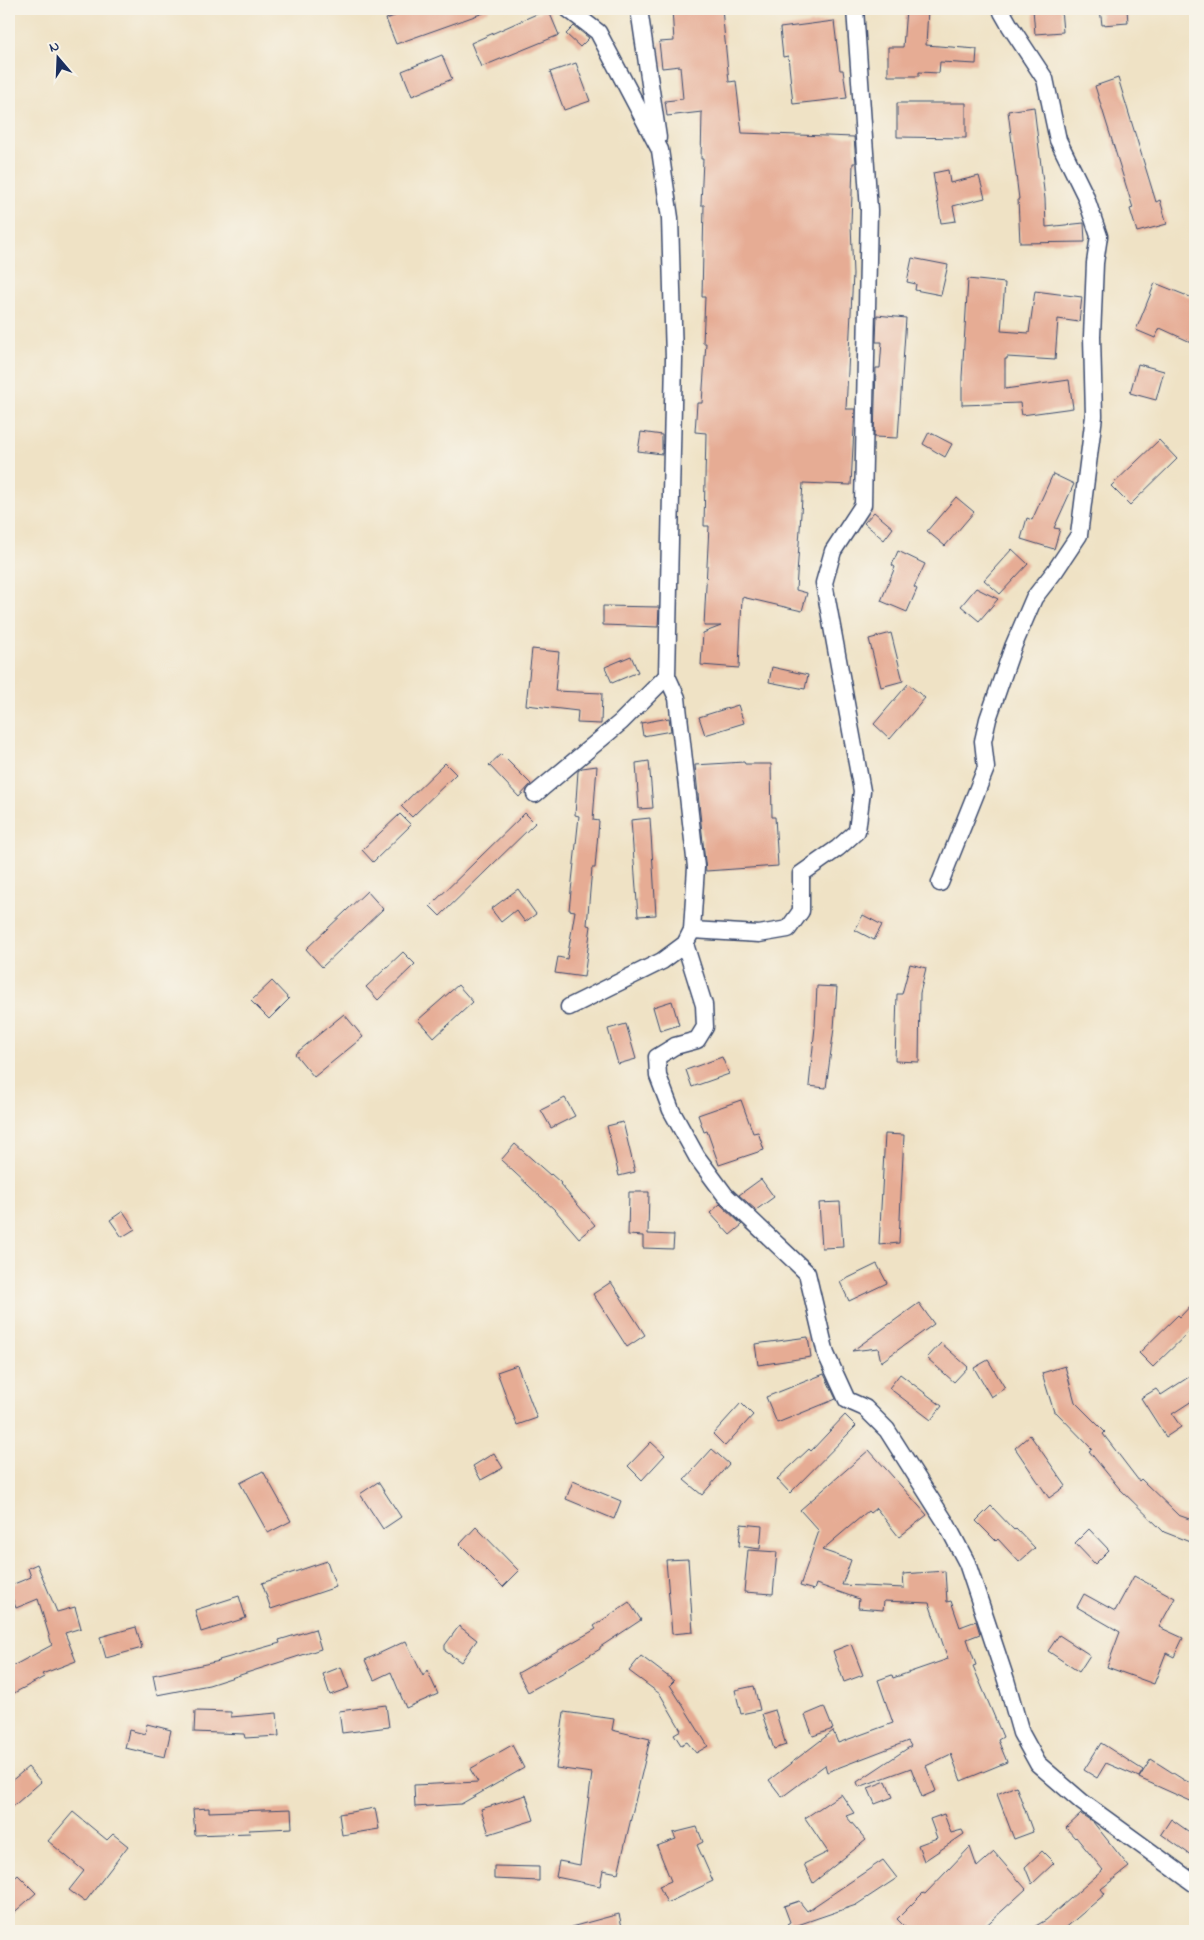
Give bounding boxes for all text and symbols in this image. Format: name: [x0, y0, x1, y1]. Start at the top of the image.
north arrow: [32, 32, 82, 82]
text: N: [46, 36, 62, 59]

